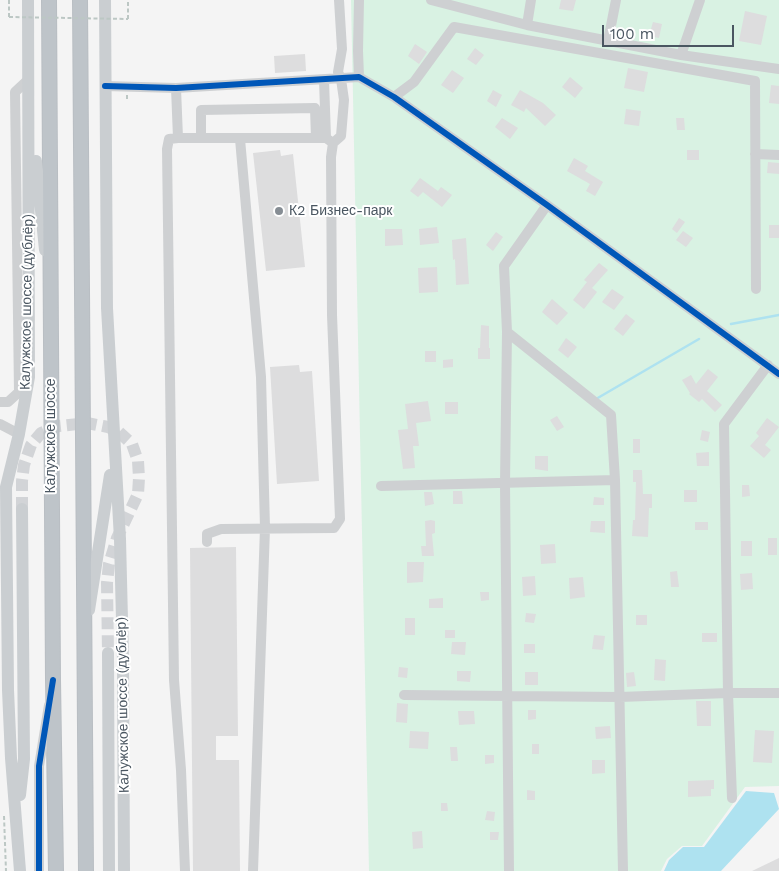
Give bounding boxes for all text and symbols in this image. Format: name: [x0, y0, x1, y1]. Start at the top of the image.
scale bar: [604, 15, 736, 47]
text: 100 m: [610, 25, 654, 43]
place label: К2 Бизнес-парк: [289, 203, 392, 219]
marker: К2 Бизнес-парк: [273, 205, 285, 217]
street label: Калужское шоссе (дублёр): [17, 214, 37, 390]
street label: Калужское шоссе: [43, 378, 59, 494]
street label: Калужское шоссе (дублёр): [113, 617, 133, 793]

